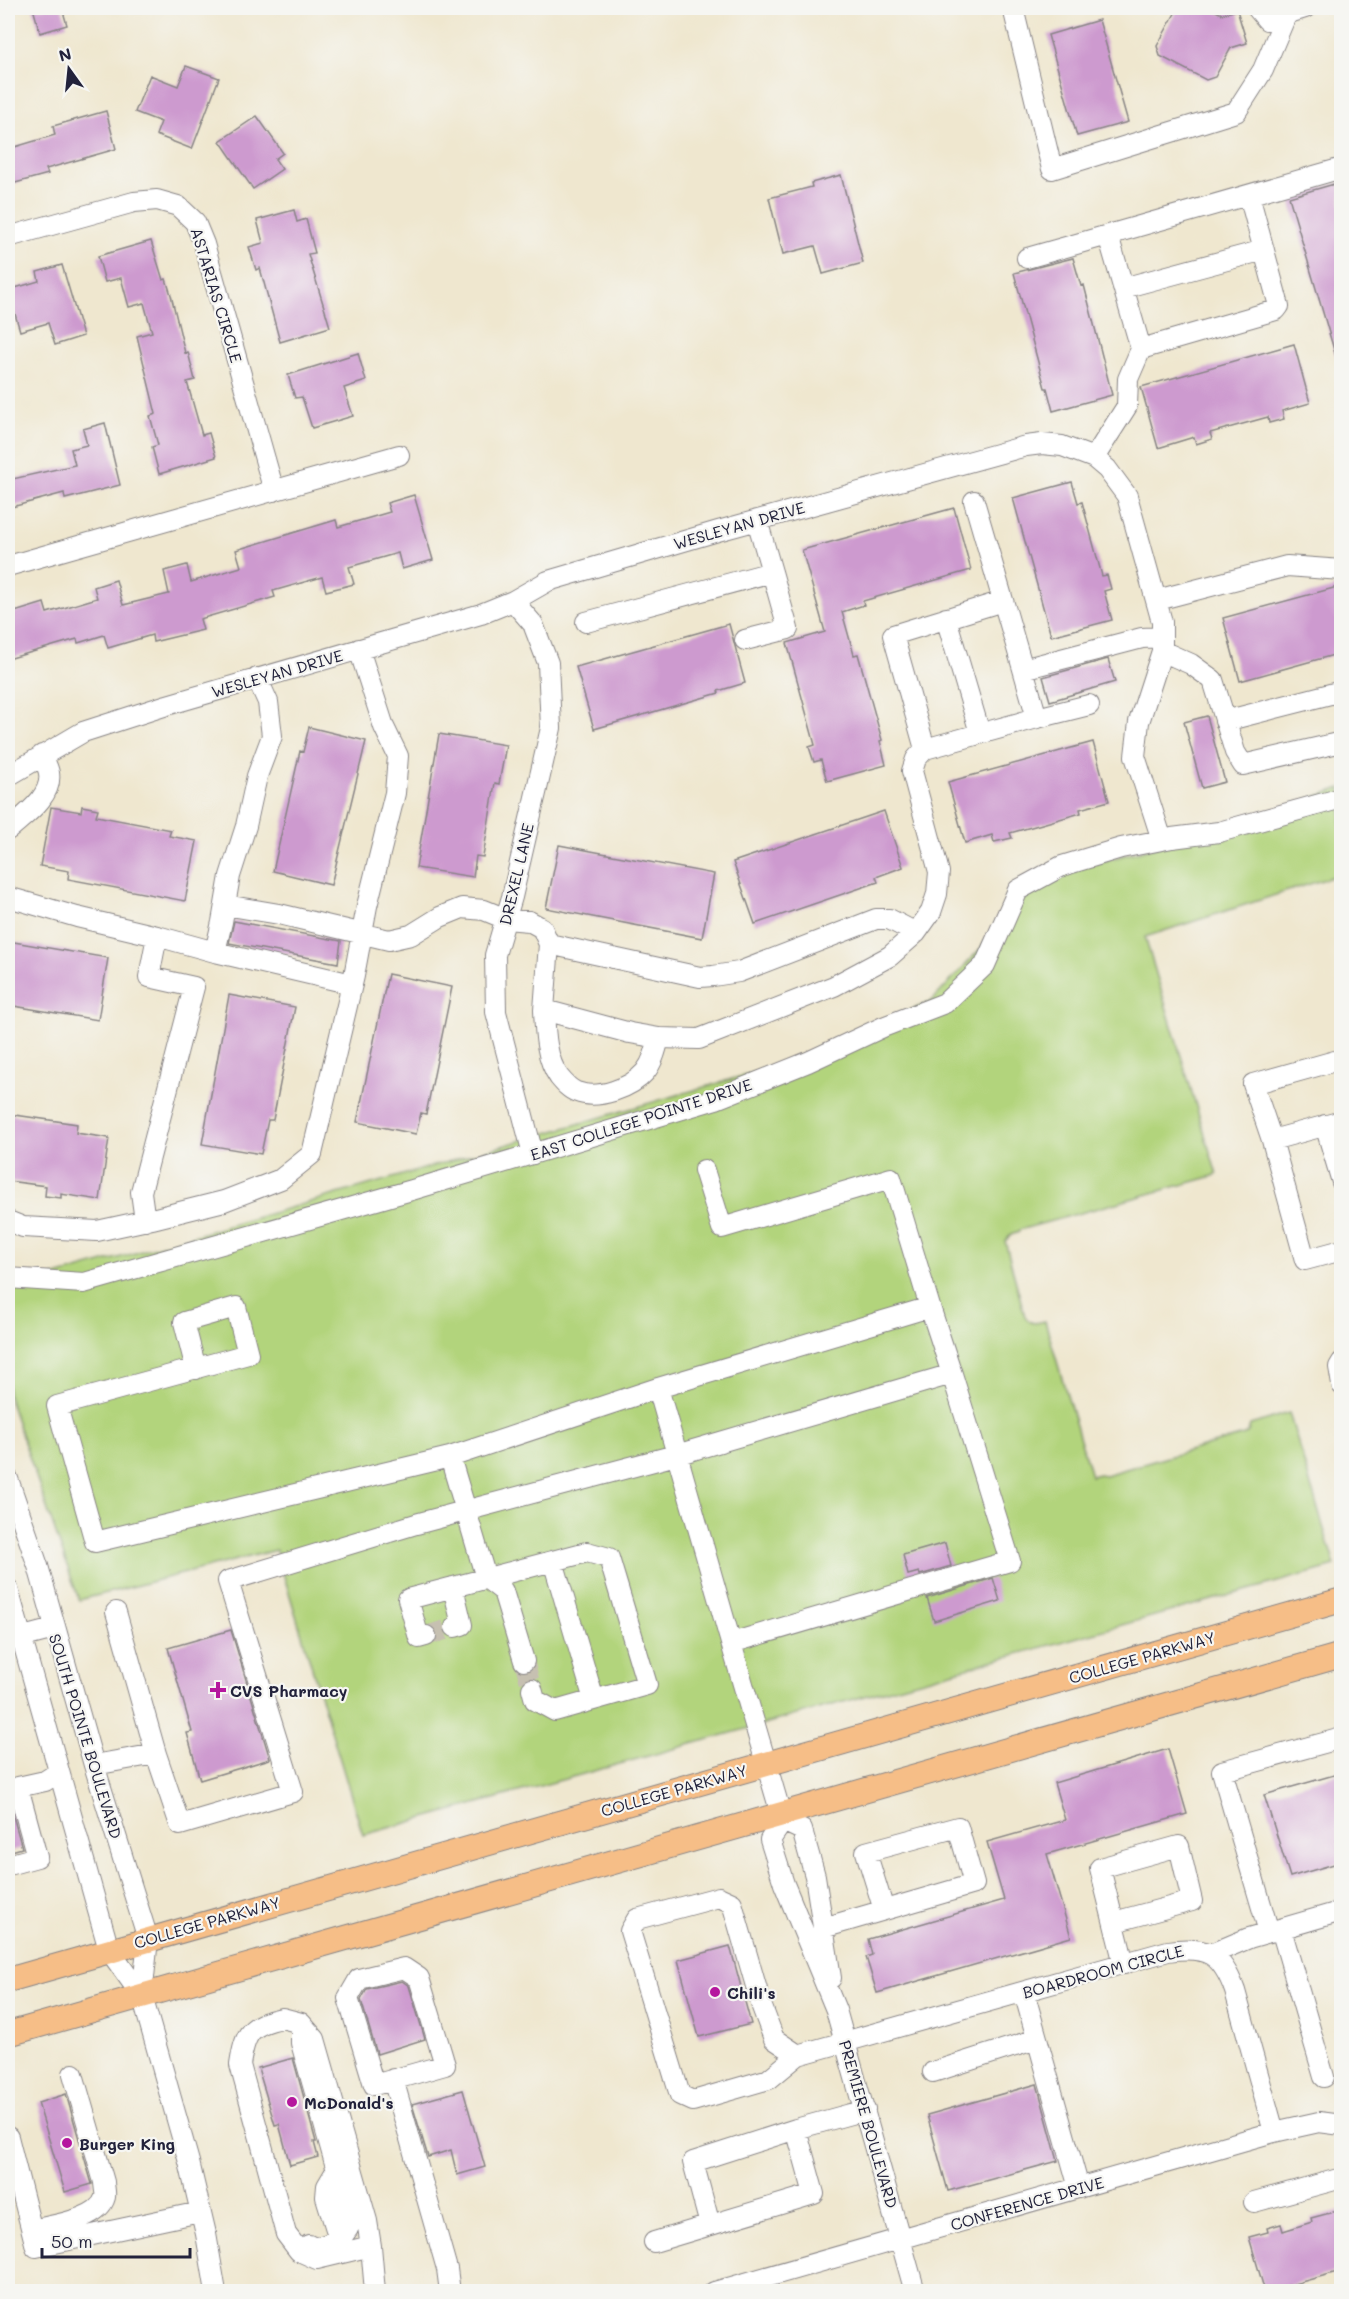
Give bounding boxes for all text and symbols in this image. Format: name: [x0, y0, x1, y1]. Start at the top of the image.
north arrow: [39, 39, 99, 99]
text: N: [56, 42, 74, 66]
street label: ASTARIAS CIRCLE: [186, 225, 248, 365]
street label: WESLEYAN DRIVE: [671, 496, 807, 554]
street label: WESLEYAN DRIVE: [209, 644, 345, 702]
street label: DREXEL LANE: [494, 821, 538, 927]
street label: EAST COLLEGE POINTE DRIVE: [528, 1073, 754, 1165]
street label: COLLEGE PARKWAY: [1066, 1626, 1218, 1688]
street label: SOUTH POINTE BOULEVARD: [45, 1631, 127, 1841]
place label: CVS Pharmacy: [230, 1680, 348, 1701]
marker: CVS Pharmacy: [211, 1683, 225, 1697]
street label: COLLEGE PARKWAY: [598, 1759, 750, 1821]
street label: COLLEGE PARKWAY: [131, 1891, 283, 1953]
street label: BOARDROOM CIRCLE: [1020, 1939, 1186, 2003]
place label: Chili's: [727, 1982, 776, 2003]
marker: Chili's: [708, 1985, 722, 1999]
street label: PREMIERE BOULEVARD: [835, 2038, 903, 2210]
place label: McDonald's: [304, 2092, 394, 2113]
marker: McDonald's: [285, 2095, 299, 2109]
place label: Burger King: [79, 2133, 175, 2154]
marker: Burger King: [60, 2136, 74, 2150]
street label: CONFERENCE DRIVE: [948, 2171, 1106, 2235]
scale bar: [42, 2221, 190, 2259]
text: 50 m: [51, 2229, 93, 2253]

